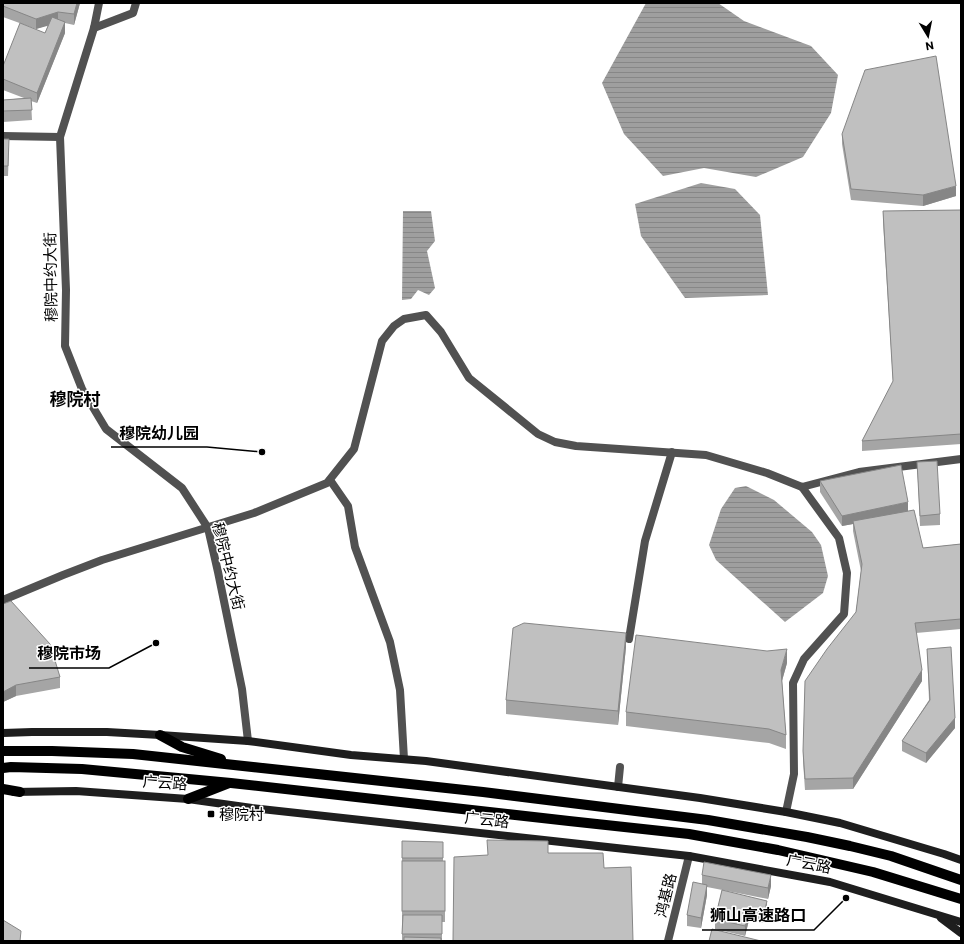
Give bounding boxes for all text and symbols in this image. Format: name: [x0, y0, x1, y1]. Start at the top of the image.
north arrow: [908, 16, 948, 56]
text: N: [925, 39, 935, 53]
street label: 穆院中约大街: [40, 232, 60, 322]
district label: 穆院村: [50, 388, 101, 409]
callout: 穆院幼儿园: [111, 419, 207, 447]
text: 穆院幼儿园: [119, 423, 199, 442]
street label: 穆院中约大街: [209, 520, 249, 612]
callout: 穆院市场: [29, 640, 109, 668]
text: 穆院市场: [37, 643, 101, 662]
street label: 广云路: [142, 771, 188, 793]
place label: 穆院村: [219, 805, 264, 823]
street label: 广云路: [464, 808, 510, 830]
marker: 穆院村: [206, 809, 216, 819]
street label: 广云路: [785, 850, 833, 876]
street label: 鸿基路: [651, 871, 679, 919]
callout: 狮山高速路口: [702, 902, 814, 930]
text: 狮山高速路口: [710, 905, 806, 924]

